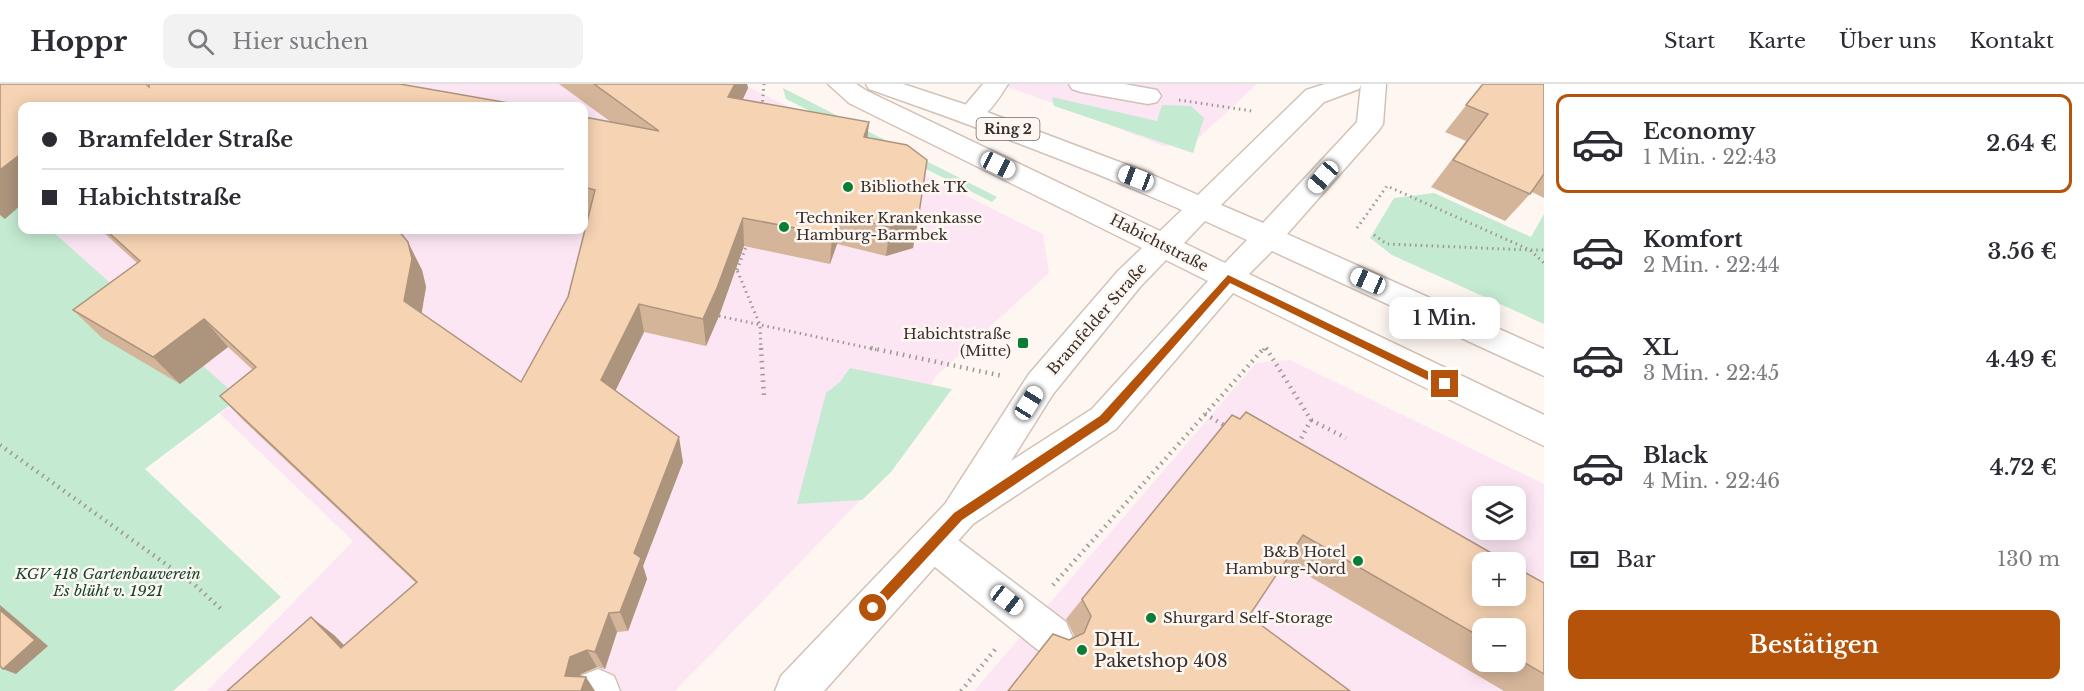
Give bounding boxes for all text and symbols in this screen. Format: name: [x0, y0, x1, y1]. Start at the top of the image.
search box: [163, 14, 583, 68]
text: Hoppr: [30, 24, 127, 59]
icon: search: [184, 25, 217, 58]
text: Hier suchen: [232, 28, 368, 55]
text: Start: [1664, 28, 1715, 54]
text: Karte: [1748, 28, 1806, 54]
text: Über uns: [1839, 28, 1937, 54]
text: Kontakt: [1970, 28, 2054, 54]
icon: car: [1571, 117, 1625, 171]
road number: Ring 2: [976, 118, 1040, 140]
text: Economy: [1643, 118, 1755, 145]
text: Bramfelder Straße: [78, 126, 293, 153]
text: 2.64 €: [1986, 130, 2057, 157]
text: 1 Min. · 22:43: [1643, 145, 1777, 169]
car: [978, 149, 1018, 181]
car: [1304, 158, 1342, 196]
car: [1116, 163, 1156, 193]
place label: Bibliothek TK: [860, 177, 968, 196]
marker: Bibliothek TK: [841, 180, 855, 194]
text: Habichtstraße: [78, 184, 241, 211]
place label: Techniker Krankenkasse Hamburg-Barmbek: [796, 208, 982, 244]
street label: Habichtstraße: [1107, 210, 1212, 276]
marker: Techniker Krankenkasse Hamburg-Barmbek: [777, 220, 791, 234]
icon: car: [1571, 225, 1625, 279]
text: Komfort: [1643, 226, 1743, 253]
text: 3.56 €: [1987, 238, 2057, 265]
text: 2 Min. · 22:44: [1643, 253, 1780, 277]
street label: Bramfelder Straße: [1043, 259, 1150, 378]
car: [1348, 265, 1388, 297]
callout: 1 Min.: [1390, 297, 1500, 339]
text: 1 Min.: [1413, 306, 1476, 330]
place label: Habichtstraße (Mitte): [903, 324, 1011, 360]
icon: car: [1571, 333, 1625, 387]
text: XL: [1643, 334, 1678, 361]
marker: Habichtstraße (Mitte): [1016, 336, 1030, 350]
text: 4.49 €: [1986, 346, 2057, 373]
text: 3 Min. · 22:45: [1643, 361, 1779, 385]
route end: [1431, 370, 1458, 397]
car: [1012, 383, 1046, 423]
icon: car: [1571, 441, 1625, 495]
text: Black: [1643, 442, 1708, 469]
text: 4.72 €: [1990, 454, 2057, 481]
text: 4 Min. · 22:46: [1643, 469, 1780, 493]
map controls: [1472, 486, 1526, 672]
button: layers: [1472, 486, 1526, 540]
place label: B&B Hotel Hamburg-Nord: [1225, 542, 1346, 578]
icon: cash: [1568, 543, 1601, 576]
text: Bar: [1616, 546, 1656, 573]
text: 130 m: [1997, 547, 2060, 571]
button: +: [1472, 552, 1526, 606]
marker: B&B Hotel Hamburg-Nord: [1351, 554, 1365, 568]
park label: KGV 418 Gartenbauverein Es blüht v. 1921: [14, 564, 201, 600]
car: [987, 582, 1027, 618]
route start: [859, 594, 886, 621]
place label: Shurgard Self-Storage: [1163, 608, 1333, 627]
button: Bestätigen: [1568, 610, 2060, 679]
marker: Shurgard Self-Storage: [1144, 611, 1158, 625]
button: −: [1472, 618, 1526, 672]
place label: DHL Paketshop 408: [1094, 629, 1228, 672]
marker: DHL Paketshop 408: [1075, 643, 1089, 657]

